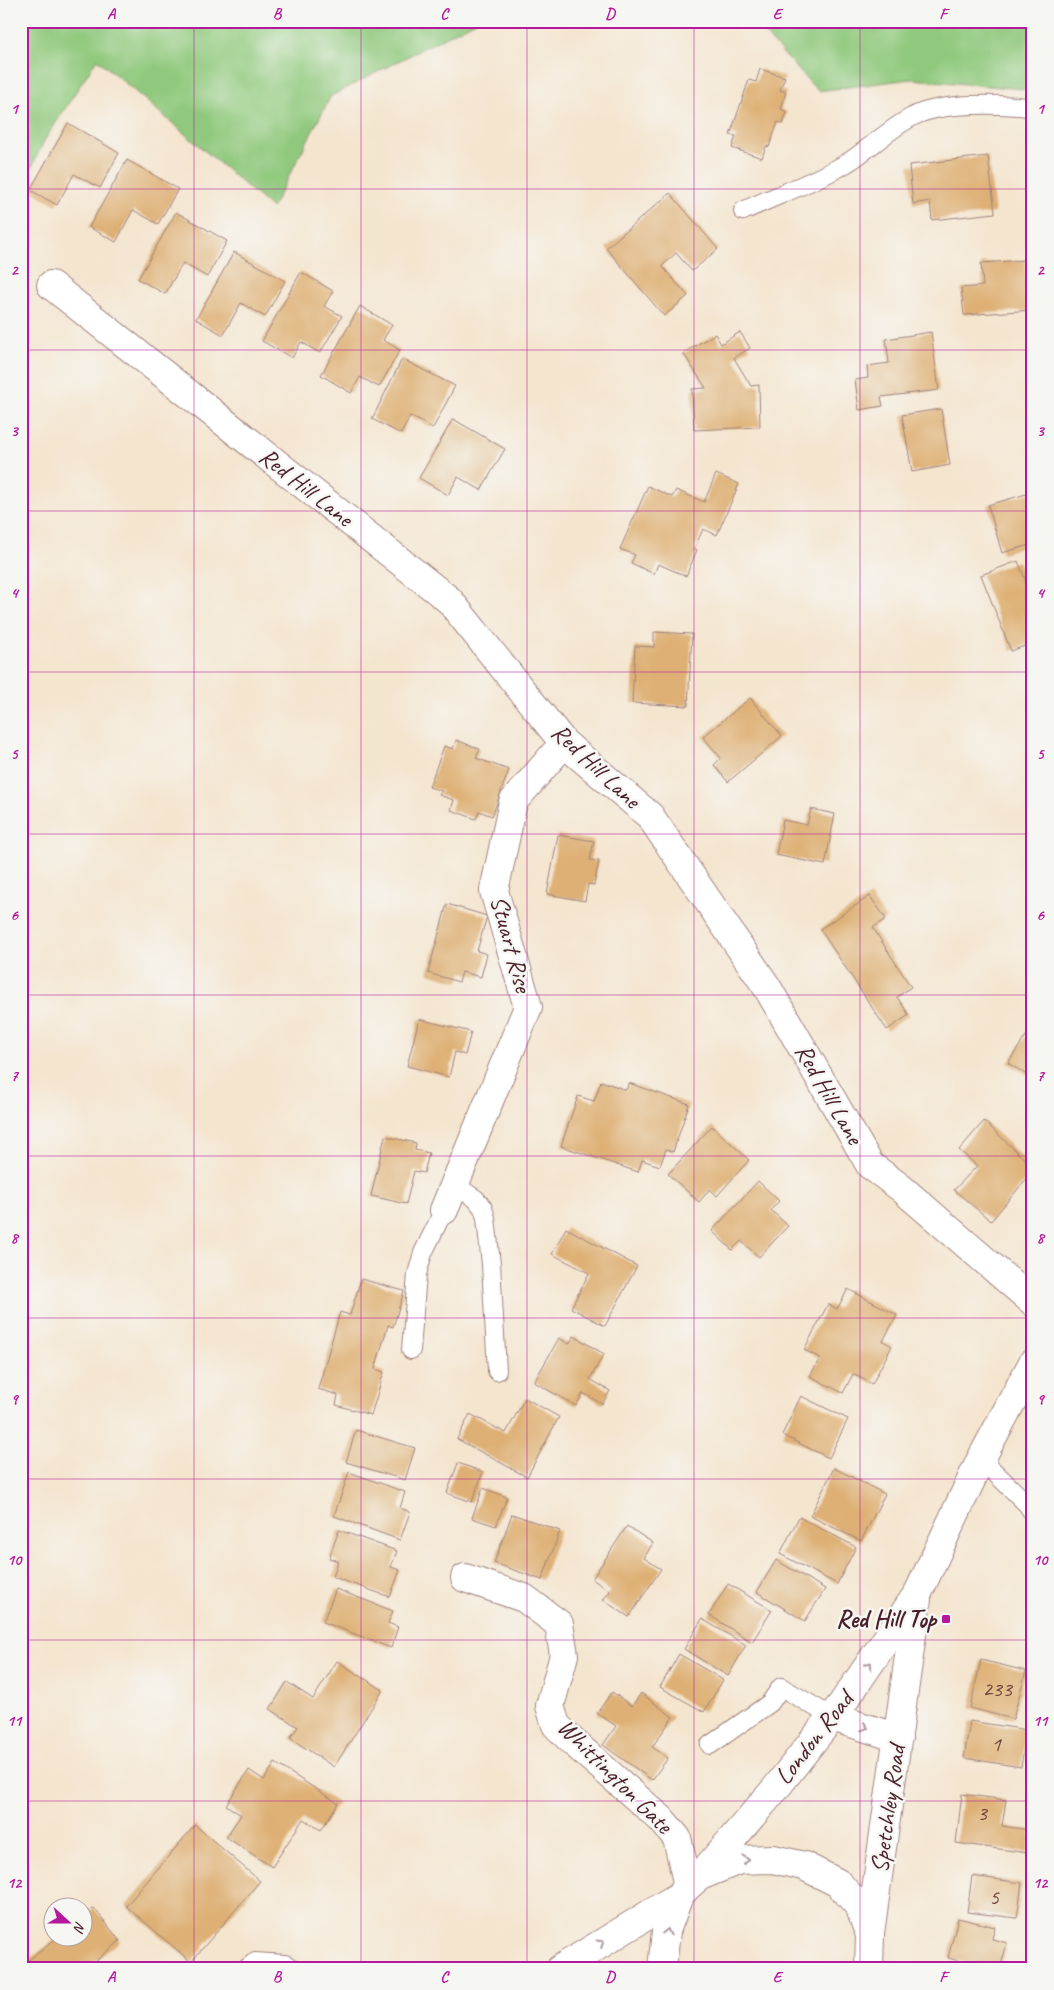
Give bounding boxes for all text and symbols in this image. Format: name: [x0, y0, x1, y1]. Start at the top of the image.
text: A: [107, 4, 117, 24]
text: B: [273, 4, 283, 24]
text: C: [440, 4, 450, 24]
text: D: [605, 4, 616, 24]
text: E: [773, 4, 784, 24]
text: F: [939, 4, 950, 24]
text: 1: [10, 99, 19, 119]
text: 1: [1036, 99, 1045, 119]
text: 2: [10, 260, 19, 280]
text: 2: [1036, 260, 1045, 280]
text: 3: [10, 421, 19, 441]
text: 3: [1036, 421, 1045, 441]
street label: Red Hill Lane: [253, 440, 361, 535]
text: 4: [10, 583, 19, 603]
text: 4: [1036, 583, 1045, 603]
street label: Red Hill Lane: [545, 717, 649, 817]
text: 5: [11, 744, 20, 764]
text: 5: [1037, 744, 1046, 764]
street label: Stuart Rise: [483, 892, 540, 997]
text: 6: [10, 905, 19, 925]
text: 6: [1036, 905, 1045, 925]
street label: Red Hill Lane: [787, 1038, 871, 1152]
text: 7: [10, 1066, 19, 1086]
text: 7: [1036, 1066, 1045, 1086]
text: 8: [10, 1228, 19, 1248]
text: 8: [1036, 1228, 1045, 1248]
text: 9: [10, 1389, 19, 1409]
text: 9: [1036, 1389, 1045, 1409]
text: 10: [7, 1550, 23, 1570]
text: 10: [1033, 1550, 1049, 1570]
place label: Red Hill Top: [836, 1603, 938, 1635]
marker: Red Hill Top: [940, 1613, 952, 1625]
one-way arrow: [863, 1662, 872, 1671]
house number: 233: [982, 1675, 1014, 1703]
street label: London Road: [768, 1682, 863, 1791]
text: 11: [7, 1711, 23, 1731]
text: 11: [1033, 1711, 1049, 1731]
street label: Whittington Gate: [551, 1712, 681, 1842]
one-way arrow: [860, 1722, 869, 1732]
house number: 1: [991, 1730, 1002, 1758]
street label: Spetchley Road: [863, 1739, 913, 1875]
house number: 3: [977, 1799, 989, 1827]
one-way arrow: [742, 1855, 750, 1866]
text: 12: [7, 1873, 23, 1893]
text: 12: [1033, 1873, 1049, 1893]
house number: 5: [989, 1883, 1000, 1911]
north arrow: [42, 1898, 92, 1948]
text: N: [69, 1919, 89, 1936]
one-way arrow: [661, 1927, 672, 1936]
one-way arrow: [596, 1940, 605, 1950]
text: A: [107, 1967, 117, 1987]
text: B: [273, 1967, 283, 1987]
text: C: [440, 1967, 450, 1987]
text: D: [605, 1967, 616, 1987]
text: E: [773, 1967, 784, 1987]
text: F: [939, 1967, 950, 1987]

